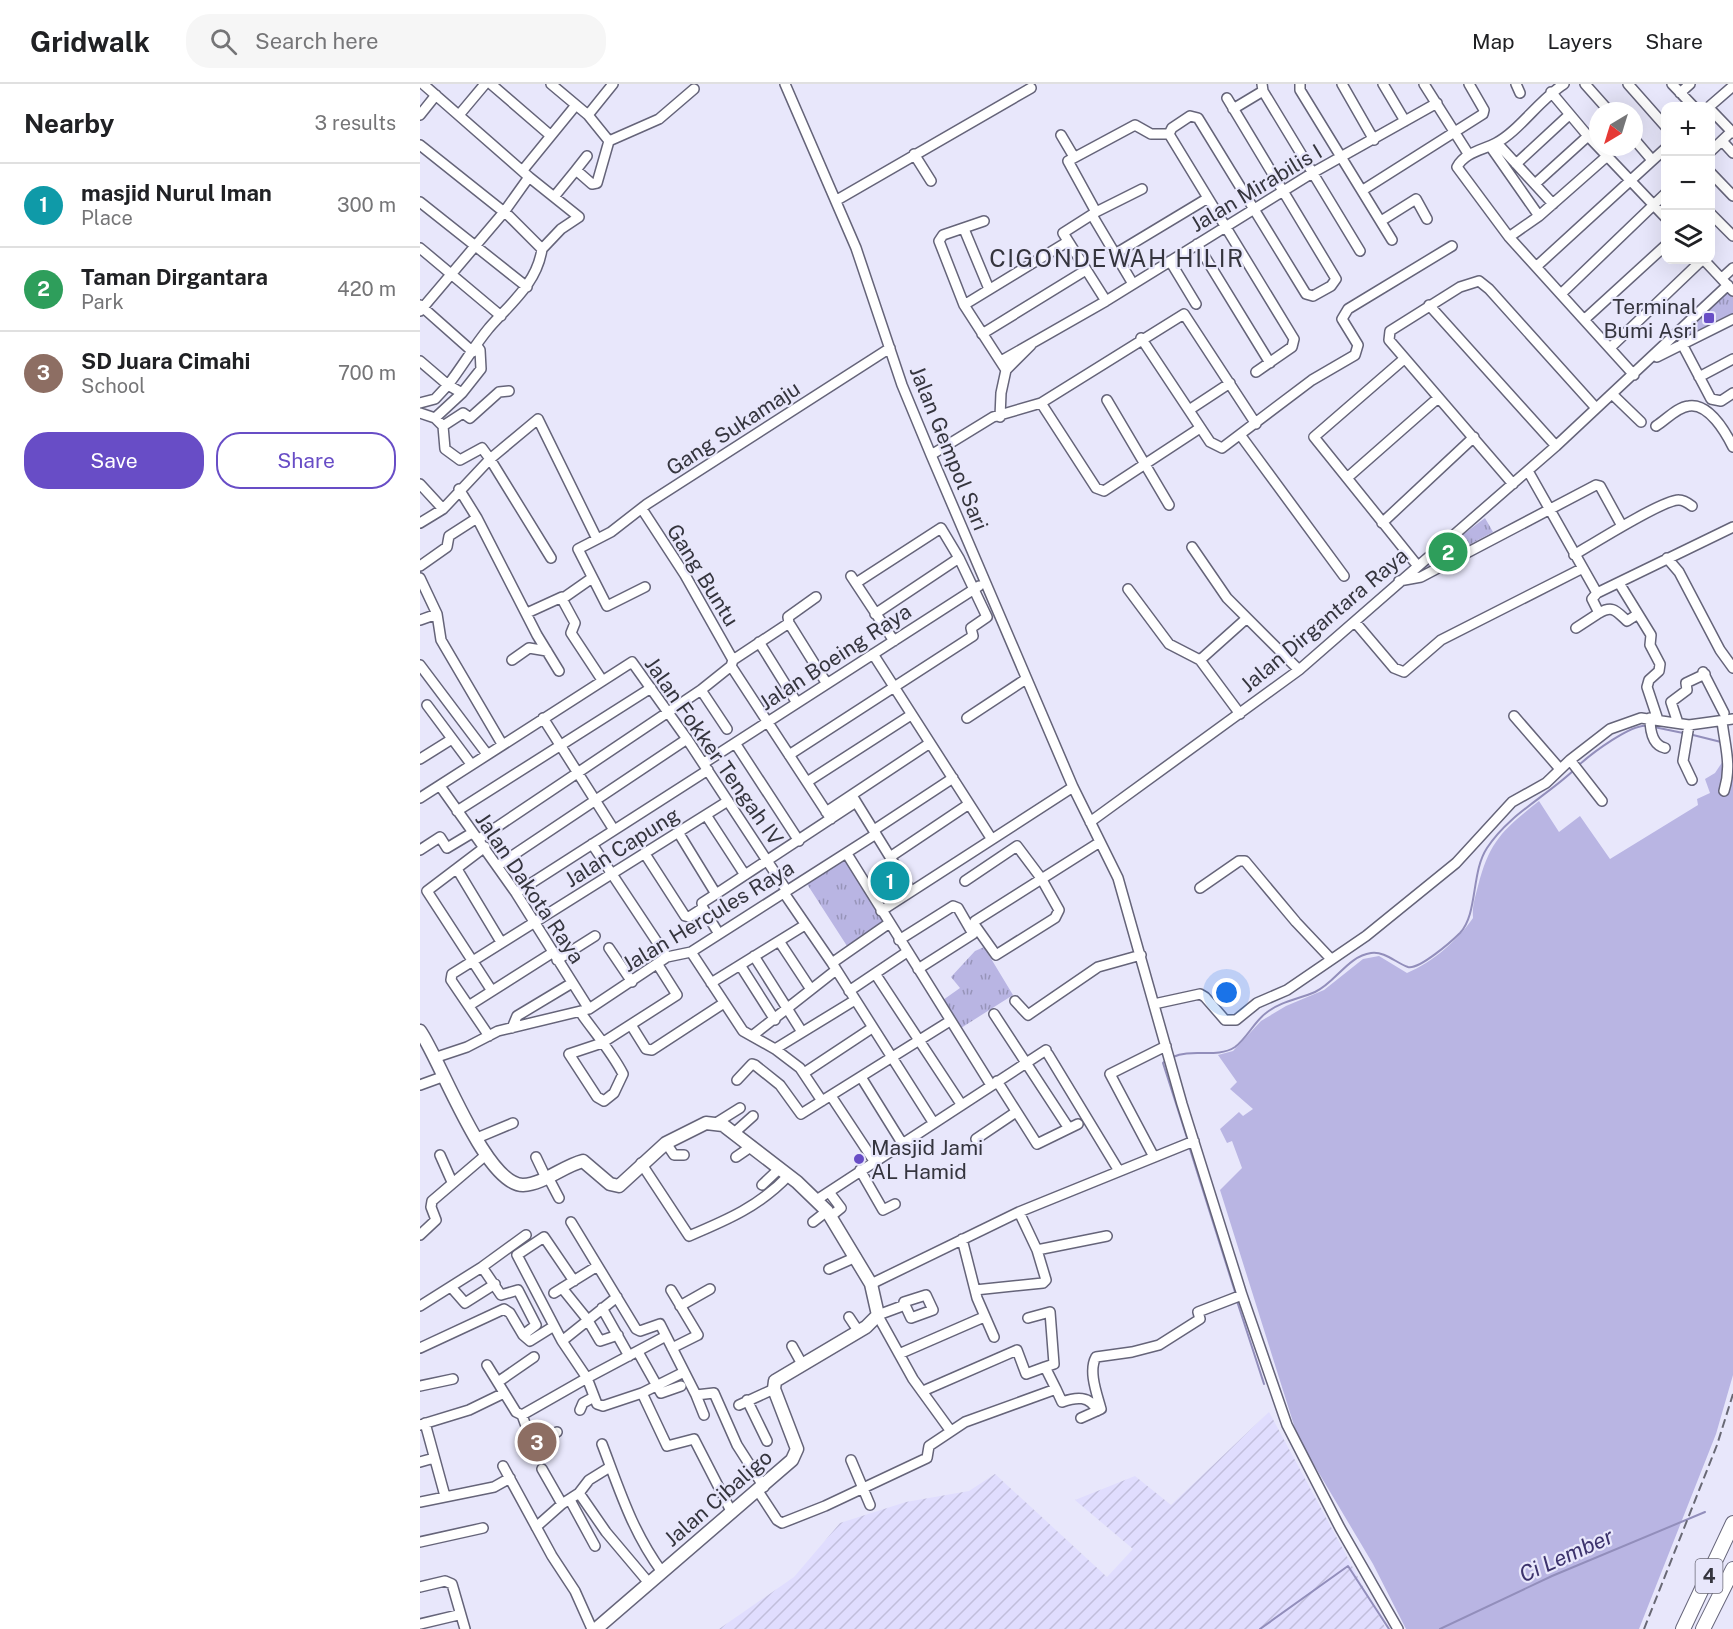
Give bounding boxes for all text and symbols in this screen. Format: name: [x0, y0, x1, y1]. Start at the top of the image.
search box: [186, 14, 606, 68]
text: Gridwalk: [30, 25, 150, 58]
icon: search: [207, 25, 240, 58]
text: Search here: [255, 28, 379, 54]
text: Map: [1472, 29, 1515, 54]
text: Layers: [1548, 29, 1612, 54]
text: Share: [1645, 29, 1703, 54]
north arrow: [1589, 102, 1643, 156]
map controls: [1661, 102, 1715, 264]
button: +: [1661, 102, 1715, 156]
text: Nearby: [24, 108, 114, 139]
text: 3 results: [315, 111, 396, 135]
street label: Jalan Mirabilis I: [1186, 139, 1326, 237]
button: −: [1661, 156, 1715, 210]
text: masjid Nurul Iman: [81, 180, 272, 206]
text: 1: [39, 193, 48, 217]
text: 300 m: [337, 193, 396, 217]
text: Place: [81, 206, 133, 230]
button: layers: [1661, 210, 1715, 264]
district label: CIGONDEWAH HILIR: [989, 244, 1245, 272]
text: Taman Dirgantara: [81, 264, 268, 290]
text: 2: [37, 277, 50, 301]
text: 420 m: [337, 277, 396, 301]
text: Park: [81, 290, 124, 314]
place label: Terminal Bumi Asri: [1603, 294, 1697, 343]
marker: Terminal Bumi Asri: [1702, 311, 1716, 325]
text: SD Juara Cimahi: [81, 348, 250, 374]
text: 3: [37, 361, 50, 385]
text: 700 m: [338, 361, 396, 385]
street label: Jalan Gempol Sari: [905, 362, 993, 534]
text: School: [81, 374, 145, 398]
street label: Gang Sukamaju: [662, 376, 804, 480]
button: Save: [24, 432, 204, 489]
button: Share: [216, 432, 396, 489]
street label: Gang Buntu: [662, 519, 744, 631]
pin: 2: [1428, 530, 1468, 574]
street label: Jalan Dirgantara Raya: [1235, 543, 1413, 697]
street label: Jalan Boeing Raya: [754, 599, 916, 715]
street label: Jalan Fokker Tengah IV: [640, 652, 788, 850]
street label: Jalan Capung: [560, 802, 684, 892]
street label: Jalan Dakota Raya: [470, 808, 590, 968]
street label: Jalan Hercules Raya: [618, 855, 798, 977]
pin: 1: [870, 858, 910, 904]
your location: [1212, 978, 1241, 1007]
place label: Masjid Jami AL Hamid: [871, 1135, 983, 1184]
marker: Masjid Jami AL Hamid: [852, 1152, 866, 1166]
pin: 3: [518, 1420, 556, 1464]
street label: Jalan Cibaligo: [659, 1444, 777, 1552]
water label: Ci Lember: [1515, 1522, 1618, 1587]
road number: 4: [1696, 1559, 1722, 1593]

